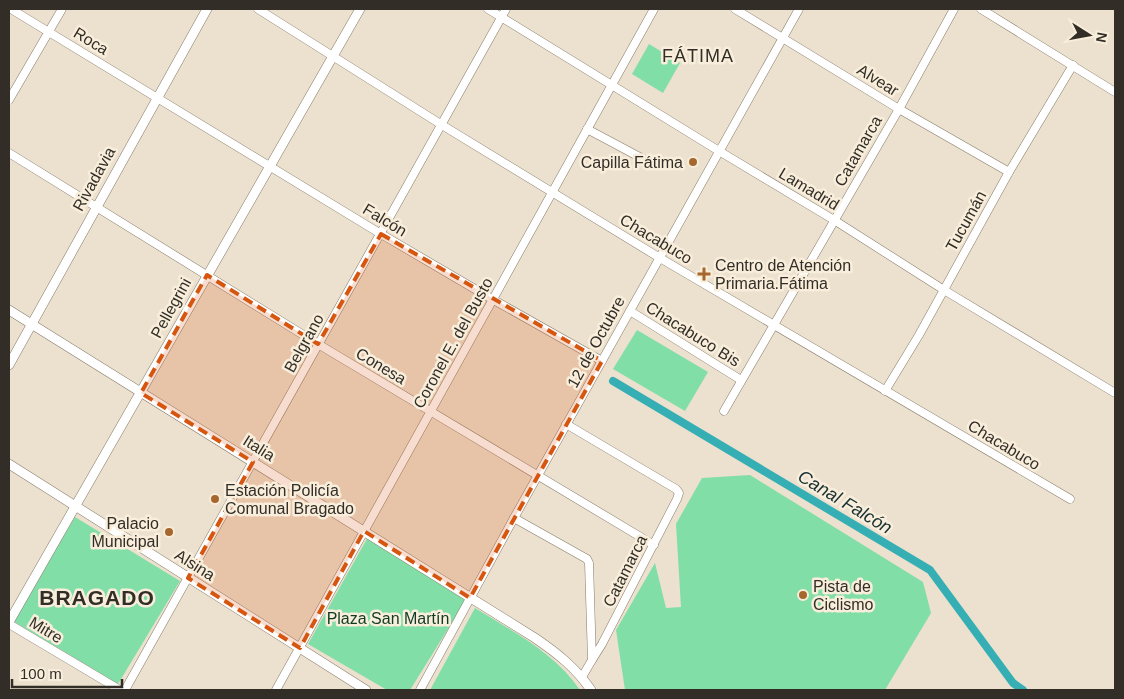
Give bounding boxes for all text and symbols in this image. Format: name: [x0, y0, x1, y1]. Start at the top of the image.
north arrow: [1064, 10, 1114, 60]
street label: Roca: [71, 24, 111, 58]
text: N: [1093, 31, 1111, 44]
district label: FÁTIMA: [662, 46, 734, 66]
street label: Alvear: [854, 61, 902, 100]
street label: Catamarca: [831, 113, 885, 189]
street label: Rivadavia: [70, 144, 119, 214]
place label: Capilla Fátima: [581, 154, 683, 171]
marker: Capilla Fátima: [687, 156, 699, 168]
street label: Lamadrid: [776, 165, 842, 213]
street label: Tucumán: [943, 188, 989, 254]
street label: Falcón: [360, 200, 410, 240]
street label: Chacabuco: [617, 211, 695, 267]
place label: Centro de Atención Primaria.Fátima: [715, 257, 851, 292]
marker: Centro de Atención Primaria.Fátima: [697, 267, 711, 281]
street label: Pellegrini: [148, 275, 194, 341]
street label: Coronel E. del Busto: [410, 275, 496, 411]
street label: 12 de Octubre: [564, 293, 628, 390]
street label: Chacabuco Bis: [643, 298, 743, 370]
street label: Belgrano: [281, 311, 327, 375]
street label: Conesa: [353, 345, 409, 388]
street label: Chacabuco: [965, 417, 1043, 473]
street label: Italia: [240, 432, 278, 464]
water label: Canal Falcón: [794, 466, 896, 538]
place label: Estación Policía Comunal Bragado: [225, 482, 354, 517]
marker: Estación Policía Comunal Bragado: [209, 493, 221, 505]
place label: Palacio Municipal: [91, 515, 159, 550]
marker: Palacio Municipal: [163, 526, 175, 538]
street label: Catamarca: [600, 532, 650, 610]
street label: Alsina: [172, 546, 218, 584]
place label: Pista de Ciclismo: [813, 578, 874, 613]
district label: BRAGADO: [39, 586, 155, 609]
marker: Pista de Ciclismo: [797, 589, 809, 601]
park label: Plaza San Martín: [327, 610, 449, 627]
street label: Mitre: [26, 614, 66, 646]
scale bar: [12, 656, 122, 688]
text: 100 m: [20, 665, 62, 682]

